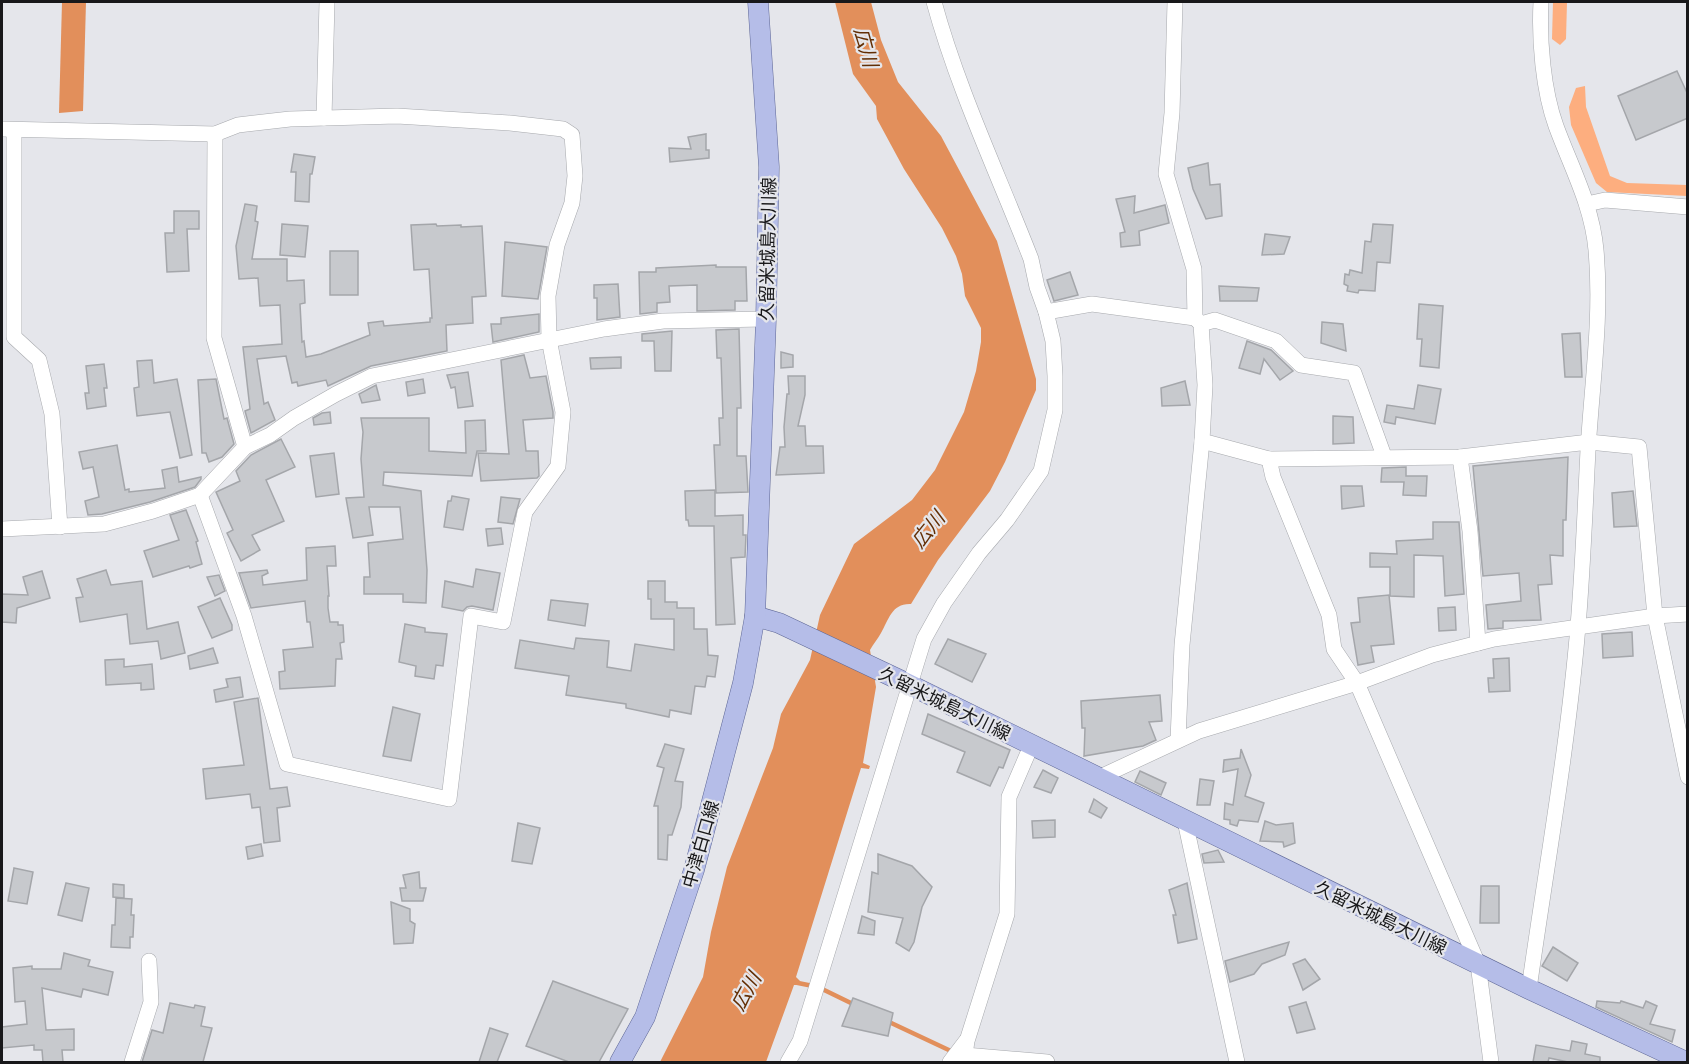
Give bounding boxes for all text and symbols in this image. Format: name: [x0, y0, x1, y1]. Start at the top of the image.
water label: 広川: [850, 25, 884, 71]
street label: 久留米城島大川線: [755, 177, 779, 321]
water label: 広川: [905, 504, 950, 552]
street label: 久留米城島大川線: [875, 662, 1015, 744]
street label: 中津白口線: [677, 798, 723, 890]
street label: 久留米城島大川線: [1311, 876, 1451, 958]
water label: 広川: [725, 966, 766, 1014]

